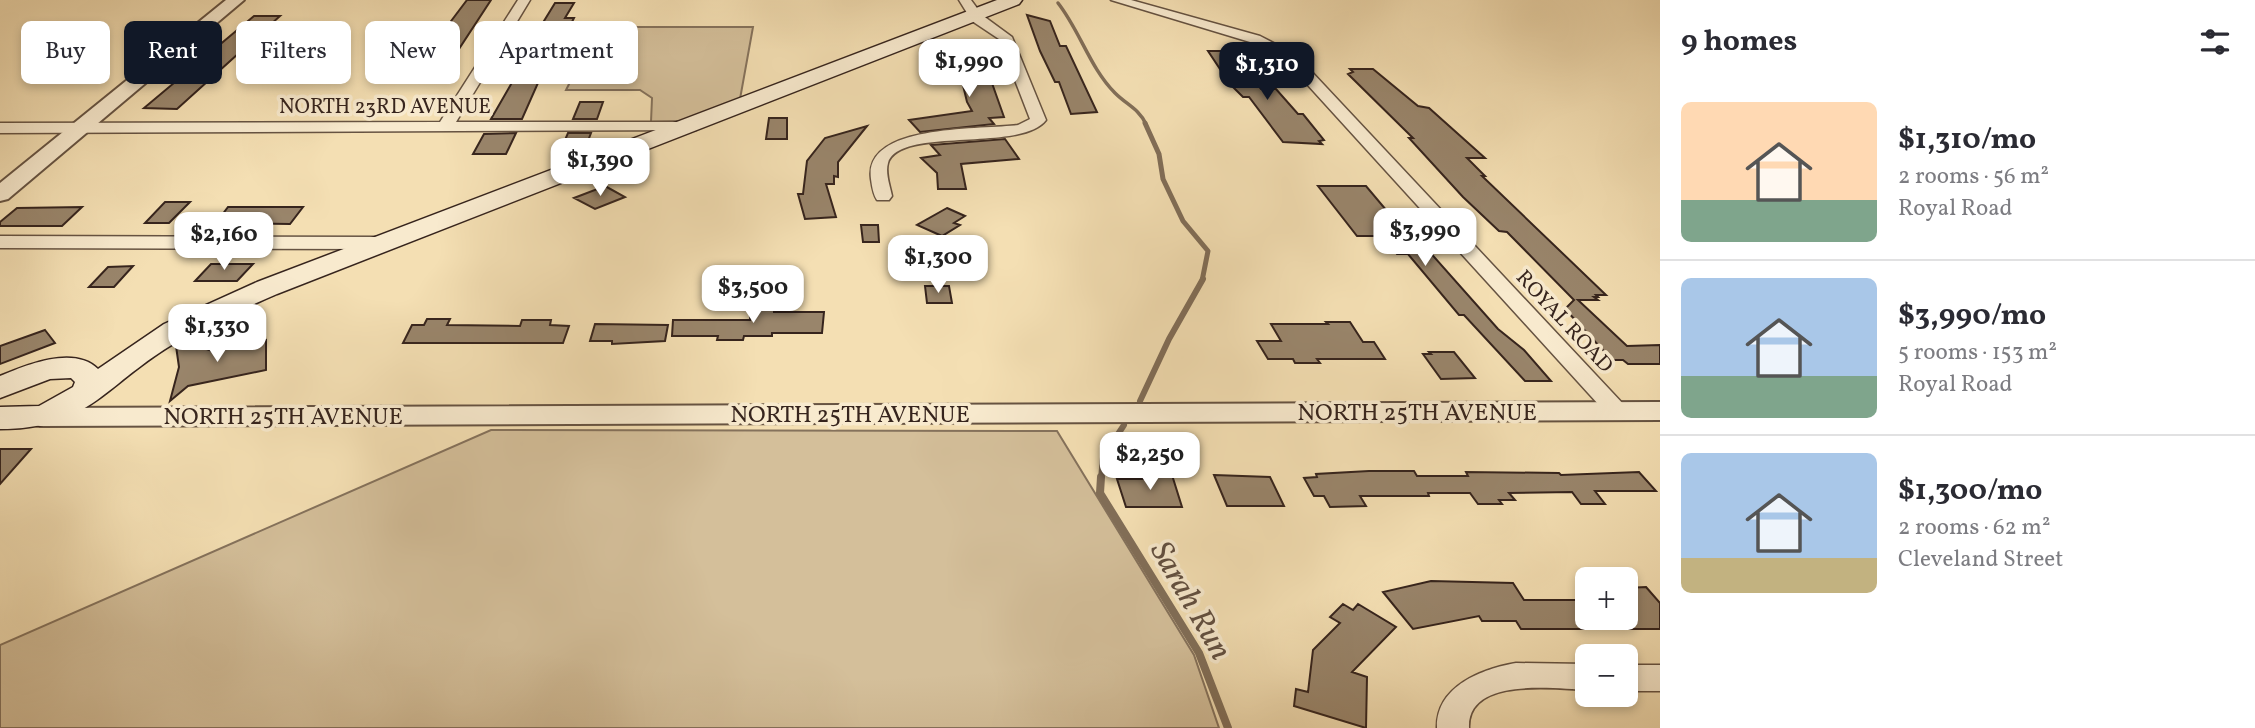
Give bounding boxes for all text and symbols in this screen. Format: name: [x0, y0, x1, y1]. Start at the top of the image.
chip: Buy: [21, 21, 110, 84]
chip: Rent: [124, 21, 222, 84]
chip: Filters: [236, 21, 351, 84]
chip: New: [365, 21, 460, 84]
chip: Apartment: [474, 21, 638, 84]
text: 9 homes: [1681, 21, 1797, 63]
icon: filters: [2196, 23, 2234, 61]
pin: $1,990: [912, 40, 1026, 99]
pin: $1,310: [1210, 42, 1324, 102]
text: $1,990: [935, 46, 1003, 78]
text: $1,310: [1235, 49, 1299, 81]
street label: NORTH 23RD AVENUE: [279, 93, 491, 122]
text: $1,310/mo: [1898, 119, 2036, 161]
icon: home: [1737, 130, 1821, 214]
pin: $1,390: [543, 138, 657, 198]
text: $1,390: [567, 145, 633, 177]
text: 2 rooms · 56 m²: [1898, 161, 2049, 193]
text: Royal Road: [1898, 193, 2013, 225]
pin: $3,990: [1368, 208, 1482, 268]
pin: $2,160: [167, 212, 281, 272]
text: $3,990: [1389, 215, 1461, 247]
text: $2,160: [190, 219, 258, 251]
pin: $1,300: [881, 236, 995, 295]
text: $1,300: [904, 242, 972, 274]
street label: ROYAL ROAD: [1509, 264, 1619, 380]
pin: $3,500: [696, 266, 810, 325]
text: $3,500: [718, 272, 788, 304]
text: $3,990/mo: [1898, 295, 2046, 337]
pin: $1,330: [160, 304, 274, 364]
icon: home: [1737, 306, 1821, 390]
text: $1,330: [184, 311, 250, 343]
text: 5 rooms · 153 m²: [1898, 337, 2057, 369]
text: Royal Road: [1898, 369, 2013, 401]
street label: NORTH 25TH AVENUE: [1297, 397, 1537, 431]
street label: NORTH 25TH AVENUE: [730, 399, 970, 433]
street label: NORTH 25TH AVENUE: [163, 401, 403, 435]
pin: $2,250: [1093, 433, 1207, 492]
text: $2,250: [1116, 439, 1184, 471]
text: $1,300/mo: [1898, 470, 2042, 512]
icon: home: [1737, 481, 1821, 565]
text: 2 rooms · 62 m²: [1898, 512, 2050, 544]
water label: Sarah Run: [1138, 534, 1241, 669]
text: Cleveland Street: [1898, 544, 2063, 576]
map controls: [1575, 567, 1638, 707]
button: +: [1575, 567, 1638, 630]
button: −: [1575, 644, 1638, 707]

